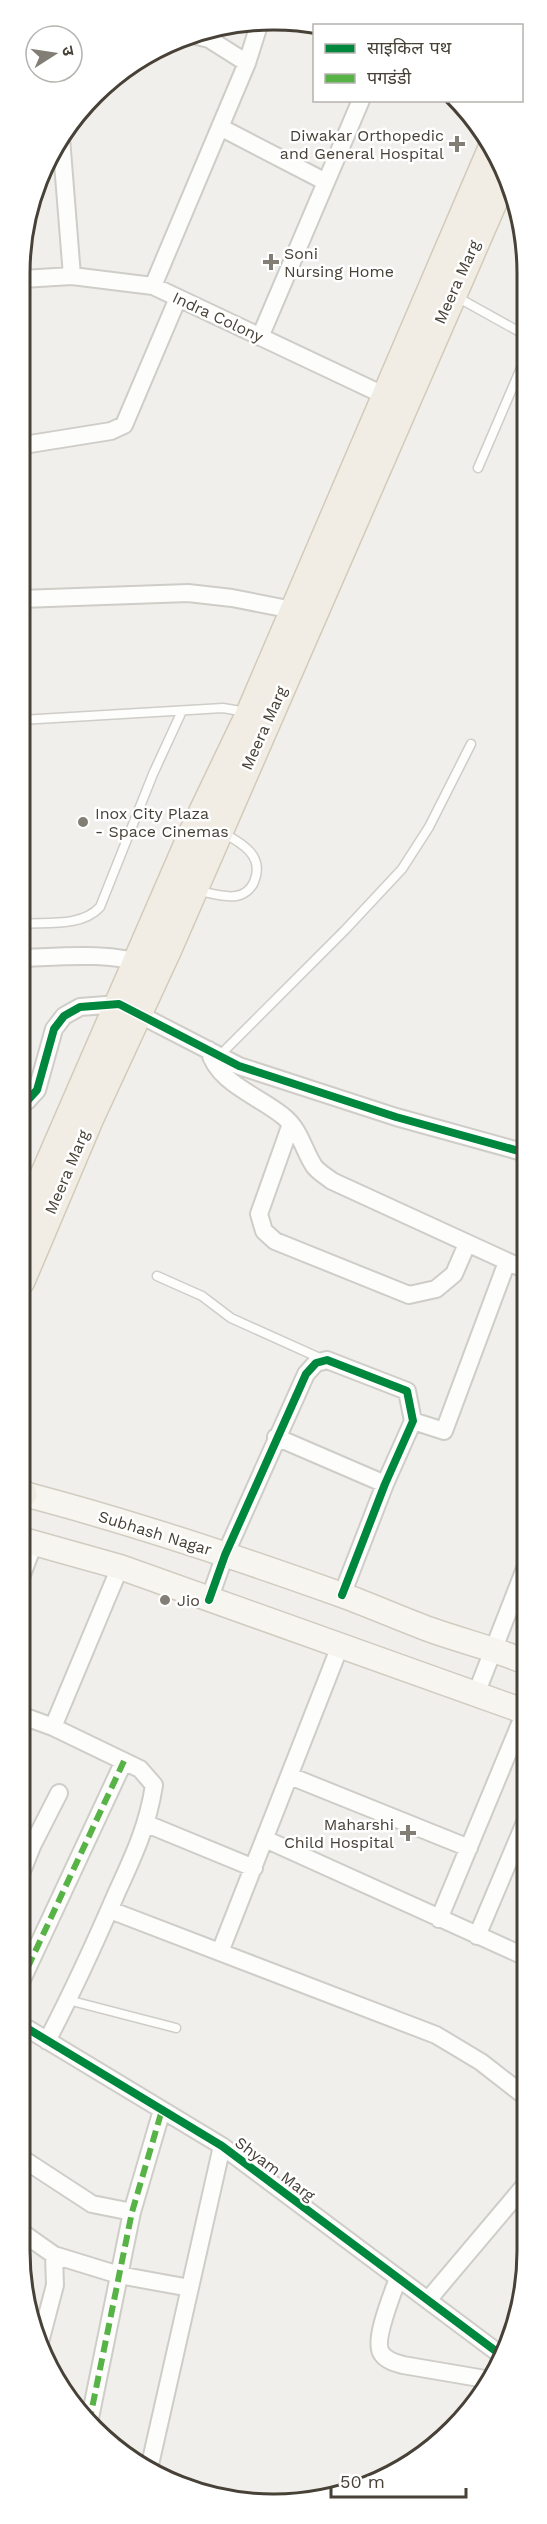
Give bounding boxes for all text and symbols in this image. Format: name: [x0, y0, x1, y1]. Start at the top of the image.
north arrow: [24, 24, 84, 84]
legend: [313, 24, 523, 102]
text: साइकिल पथ: [367, 37, 452, 58]
text: उ: [58, 44, 79, 58]
text: पगडंडी: [367, 67, 412, 88]
place label: Diwakar Orthopedic and General Hospital: [280, 126, 444, 163]
marker: Diwakar Orthopedic and General Hospital: [448, 135, 466, 153]
street label: Meera Marg: [430, 237, 484, 327]
place label: Soni Nursing Home: [284, 244, 394, 281]
marker: Soni Nursing Home: [262, 253, 280, 271]
street label: Indra Colony: [170, 288, 267, 347]
street label: Meera Marg: [237, 683, 291, 773]
place label: Inox City Plaza - Space Cinemas: [95, 804, 229, 841]
marker: Inox City Plaza - Space Cinemas: [76, 815, 90, 829]
street label: Meera Marg: [41, 1127, 93, 1217]
street label: Subhash Nagar: [96, 1507, 214, 1559]
place label: Jio: [177, 1591, 200, 1610]
marker: Jio: [158, 1593, 172, 1607]
place label: Maharshi Child Hospital: [284, 1815, 394, 1852]
marker: Maharshi Child Hospital: [399, 1824, 417, 1842]
street label: Shyam Marg: [231, 2133, 319, 2205]
scale bar: [331, 2461, 466, 2499]
text: 50 m: [340, 2471, 385, 2492]

